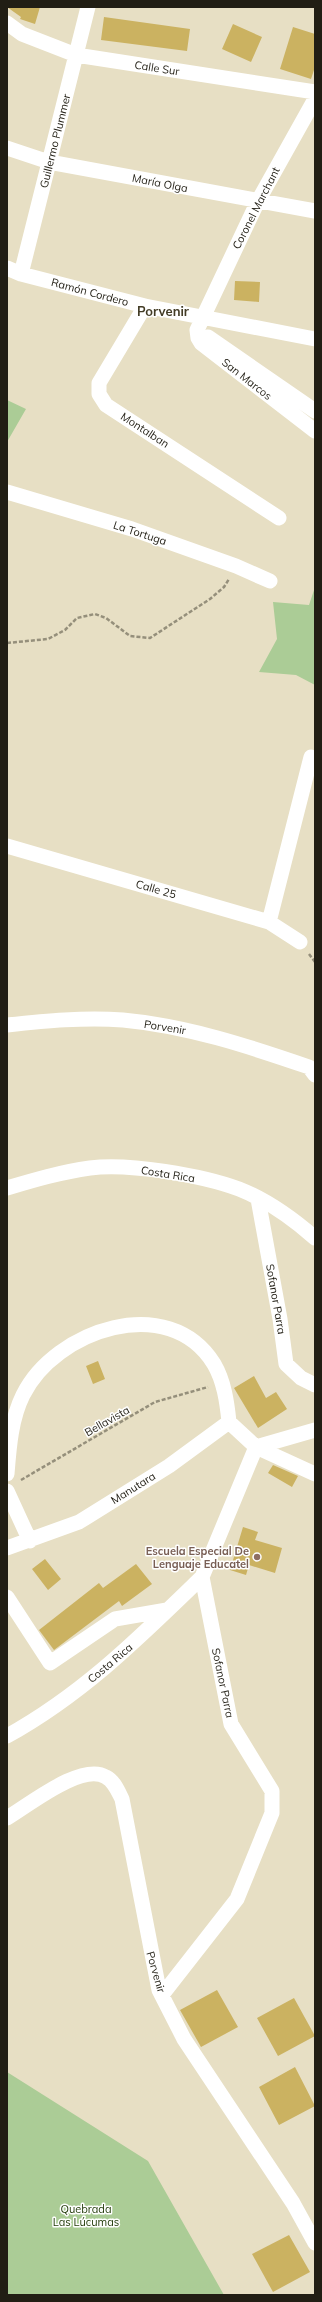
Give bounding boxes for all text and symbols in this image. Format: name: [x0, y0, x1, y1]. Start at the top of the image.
street label: Calle Sur: [134, 58, 180, 78]
street label: Guillermo Plummer: [37, 93, 73, 189]
street label: Coronel Marchant: [229, 164, 283, 251]
street label: María Olga: [131, 171, 189, 195]
street label: Ramón Cordero: [50, 275, 130, 309]
district label: Porvenir: [137, 303, 190, 319]
street label: San Marcos: [219, 355, 275, 403]
street label: Montalban: [118, 409, 172, 451]
street label: La Tortuga: [112, 518, 168, 548]
street label: Calle 25: [134, 877, 178, 902]
street label: Porvenir: [143, 1017, 187, 1037]
street label: Costa Rica: [140, 1163, 196, 1185]
street label: Sofanor Parra: [263, 1263, 289, 1335]
street label: Bellavista: [82, 1403, 132, 1439]
street label: Manutara: [108, 1469, 158, 1507]
place label: Escuela Especial De Lenguaje Educatel: [146, 1544, 249, 1571]
marker: Escuela Especial De Lenguaje Educatel: [252, 1552, 262, 1562]
street label: Costa Rica: [85, 1640, 135, 1686]
street label: Sofanor Parra: [209, 1647, 237, 1719]
street label: Porvenir: [143, 1950, 169, 1994]
park label: Quebrada Las Lúcumas: [53, 2202, 119, 2229]

